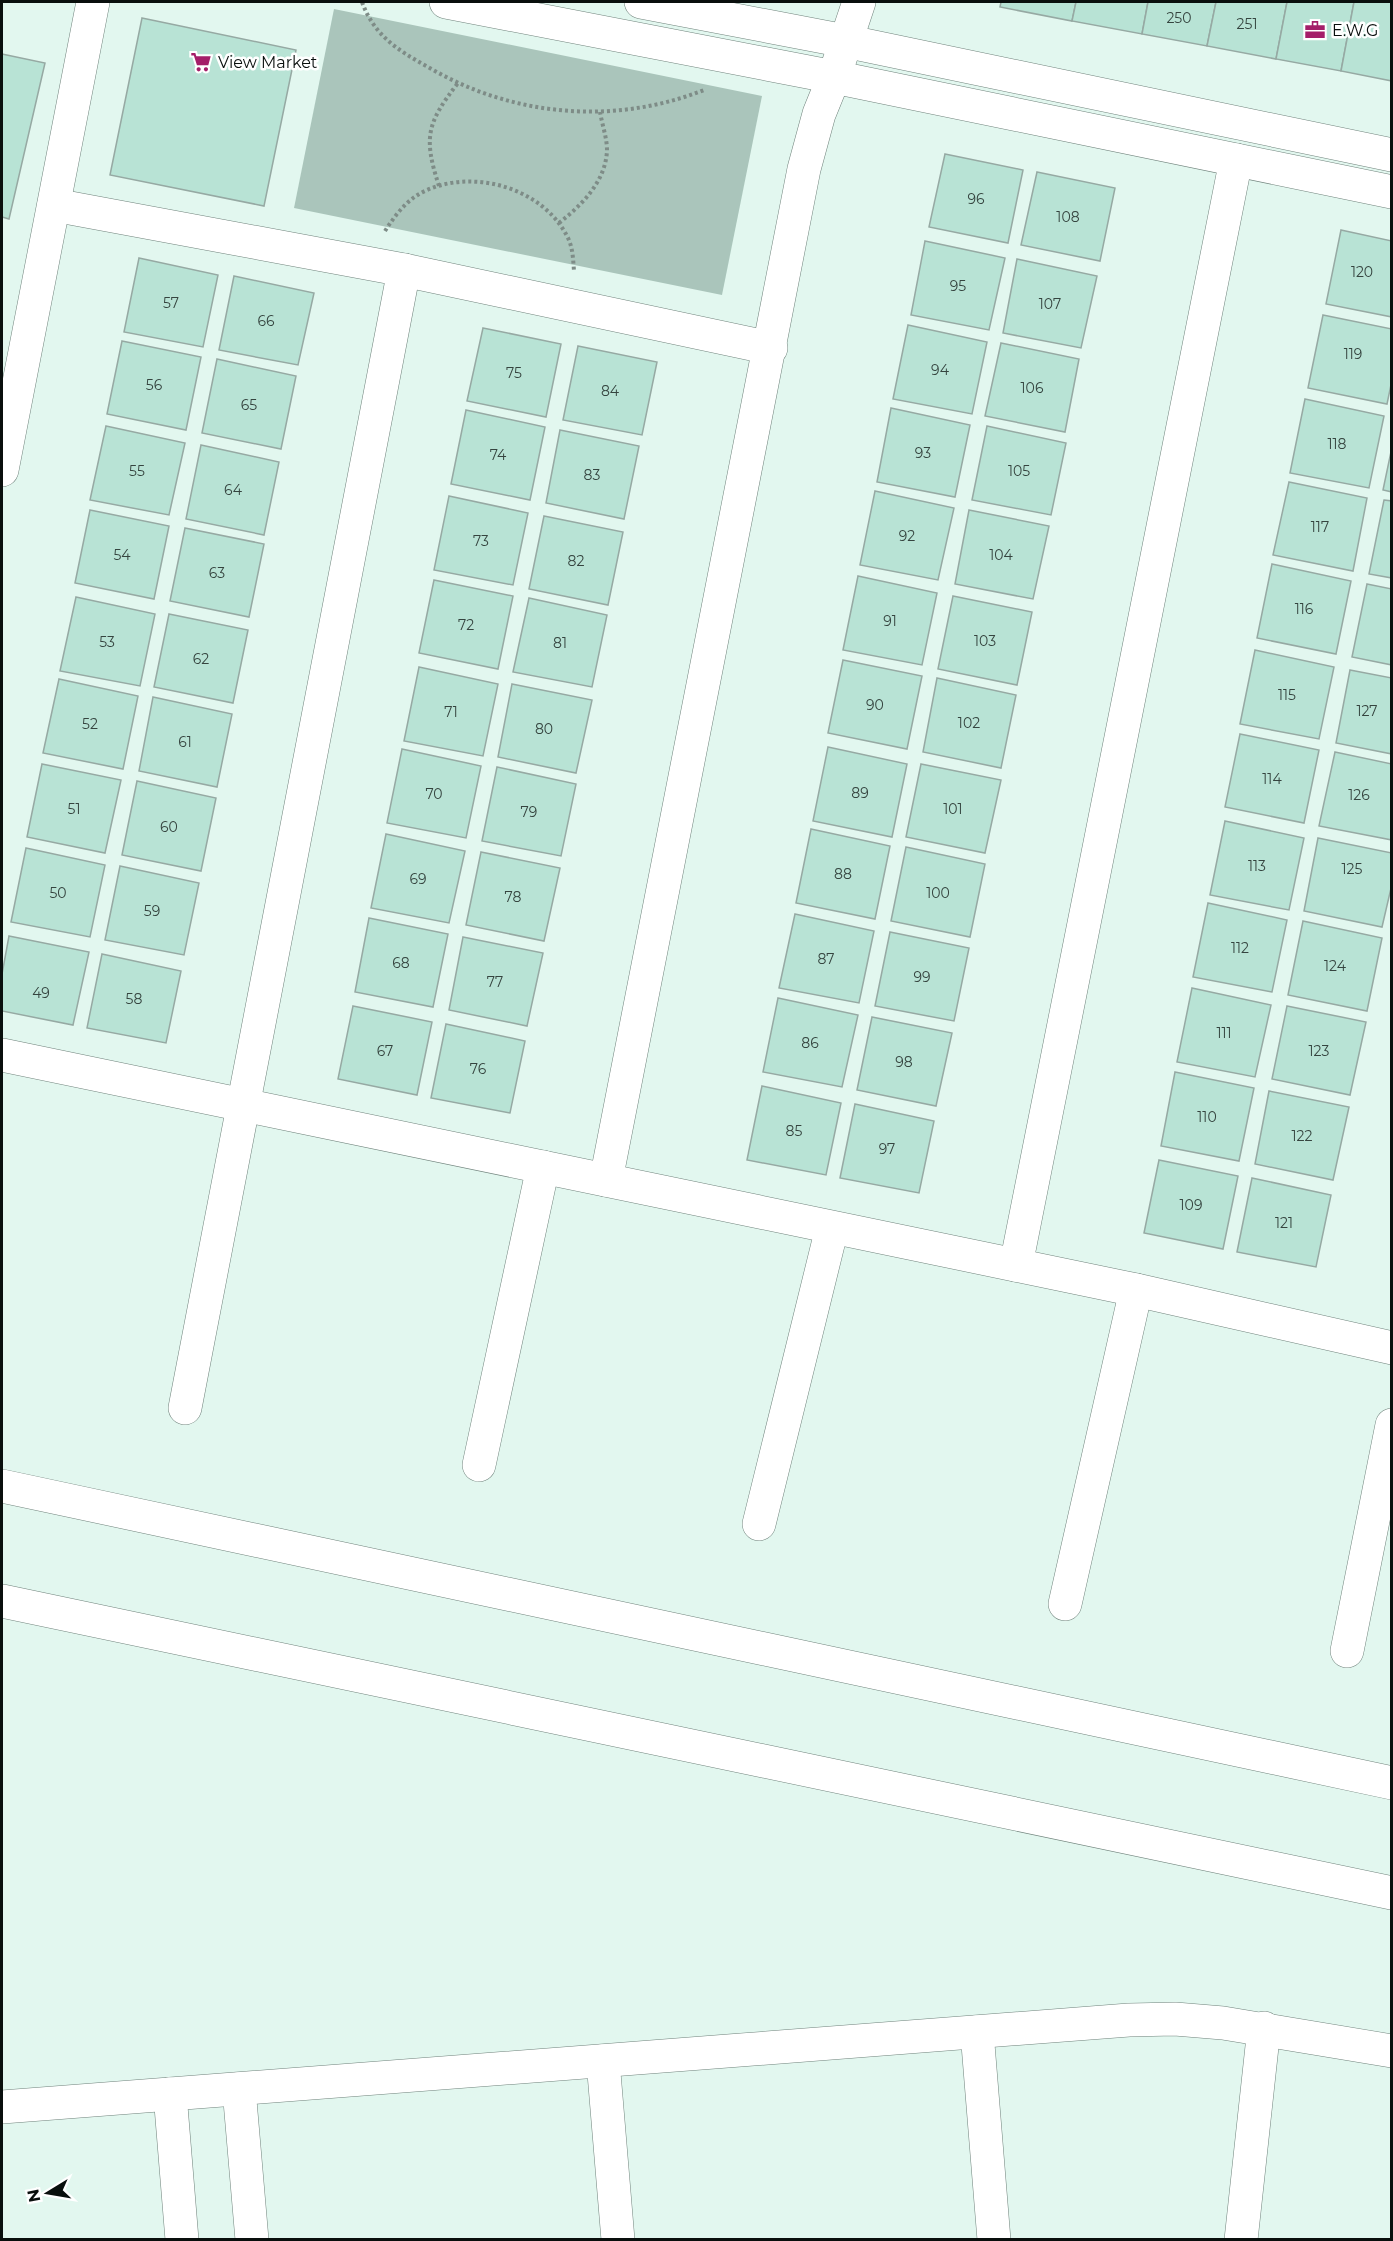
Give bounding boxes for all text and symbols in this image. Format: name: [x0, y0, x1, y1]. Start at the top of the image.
house number: 250: [1166, 9, 1192, 27]
house number: 251: [1237, 15, 1257, 33]
office icon: E.W.G: [1303, 18, 1327, 42]
place label: E.W.G: [1332, 21, 1378, 40]
supermarket icon: View Market: [189, 50, 213, 74]
place label: View Market: [218, 53, 318, 72]
house number: 96: [967, 190, 985, 208]
house number: 108: [1056, 208, 1080, 226]
house number: 120: [1351, 263, 1373, 281]
house number: 95: [950, 277, 966, 295]
house number: 57: [163, 294, 179, 312]
house number: 107: [1039, 295, 1061, 313]
house number: 66: [257, 312, 275, 330]
house number: 119: [1344, 345, 1362, 363]
house number: 94: [931, 361, 950, 379]
house number: 75: [506, 364, 522, 382]
house number: 56: [146, 376, 163, 394]
house number: 106: [1021, 379, 1044, 397]
house number: 84: [601, 382, 620, 400]
house number: 65: [241, 396, 257, 414]
house number: 118: [1327, 435, 1347, 453]
house number: 93: [915, 444, 931, 462]
house number: 74: [490, 446, 507, 464]
house number: 55: [129, 462, 145, 480]
house number: 105: [1008, 462, 1030, 480]
house number: 83: [584, 466, 601, 484]
house number: 64: [224, 481, 243, 499]
house number: 117: [1311, 518, 1329, 536]
house number: 92: [899, 527, 915, 545]
house number: 73: [473, 532, 489, 550]
house number: 54: [113, 546, 131, 564]
house number: 104: [989, 546, 1014, 564]
house number: 82: [568, 552, 584, 570]
house number: 63: [209, 564, 225, 582]
house number: 116: [1295, 600, 1314, 618]
house number: 91: [883, 612, 897, 630]
house number: 72: [458, 616, 474, 634]
house number: 103: [974, 632, 996, 650]
house number: 53: [99, 633, 115, 651]
house number: 81: [553, 634, 567, 652]
house number: 62: [193, 650, 209, 668]
house number: 115: [1278, 686, 1296, 704]
house number: 90: [866, 696, 884, 714]
house number: 127: [1356, 702, 1378, 720]
house number: 71: [444, 703, 458, 721]
house number: 102: [958, 714, 980, 732]
house number: 52: [82, 715, 98, 733]
house number: 80: [535, 720, 553, 738]
house number: 61: [178, 733, 192, 751]
house number: 114: [1262, 770, 1282, 788]
house number: 89: [851, 784, 869, 802]
house number: 70: [425, 785, 443, 803]
house number: 126: [1348, 786, 1370, 804]
house number: 51: [68, 800, 80, 818]
house number: 101: [943, 800, 963, 818]
house number: 79: [521, 803, 537, 821]
house number: 60: [160, 818, 178, 836]
house number: 113: [1248, 857, 1266, 875]
house number: 125: [1342, 860, 1363, 878]
house number: 88: [834, 865, 852, 883]
house number: 69: [409, 870, 427, 888]
house number: 50: [49, 884, 67, 902]
house number: 100: [926, 884, 950, 902]
house number: 78: [505, 888, 522, 906]
house number: 59: [144, 902, 160, 920]
house number: 112: [1231, 939, 1249, 957]
house number: 87: [817, 950, 835, 968]
house number: 68: [392, 954, 410, 972]
house number: 124: [1324, 957, 1347, 975]
house number: 99: [913, 968, 931, 986]
house number: 77: [487, 973, 503, 991]
house number: 49: [32, 984, 50, 1002]
house number: 58: [126, 990, 142, 1008]
house number: 111: [1216, 1024, 1232, 1042]
house number: 86: [801, 1034, 819, 1052]
house number: 67: [377, 1042, 393, 1060]
house number: 123: [1309, 1042, 1330, 1060]
house number: 98: [895, 1053, 913, 1071]
house number: 76: [470, 1060, 487, 1078]
house number: 110: [1197, 1108, 1217, 1126]
house number: 85: [786, 1122, 803, 1140]
house number: 122: [1292, 1127, 1313, 1145]
house number: 97: [879, 1140, 895, 1158]
house number: 109: [1180, 1196, 1202, 1214]
house number: 121: [1275, 1214, 1293, 1232]
north arrow: [18, 2163, 78, 2223]
text: N: [23, 2188, 44, 2204]

